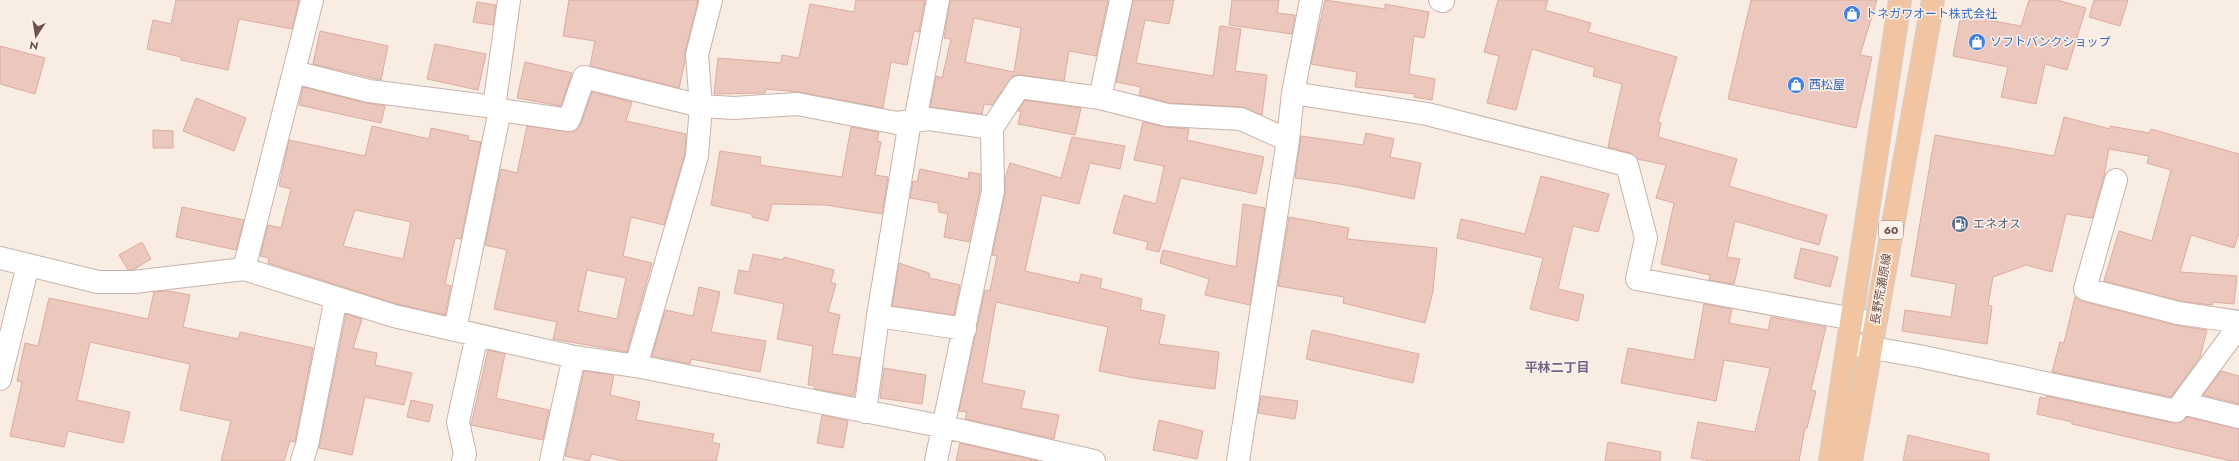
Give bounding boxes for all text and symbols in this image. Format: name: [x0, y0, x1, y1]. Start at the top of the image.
shop icon: トネガワオート株式会社: [1842, 4, 1862, 24]
place label: トネガワオート株式会社: [1865, 5, 1997, 23]
north arrow: [16, 16, 56, 56]
shop icon: ソフトバンクショップ: [1967, 32, 1987, 52]
place label: ソフトバンクショップ: [1990, 33, 2111, 51]
text: N: [28, 37, 40, 55]
shop icon: 西松屋: [1786, 75, 1806, 95]
place label: 西松屋: [1809, 76, 1845, 94]
fuel station icon: エネオス: [1950, 214, 1970, 234]
place label: エネオス: [1973, 215, 2021, 233]
road number: 60: [1879, 221, 1903, 239]
street label: 長野荒瀬原線: [1866, 252, 1896, 326]
district label: 平林二丁目: [1524, 358, 1590, 377]

